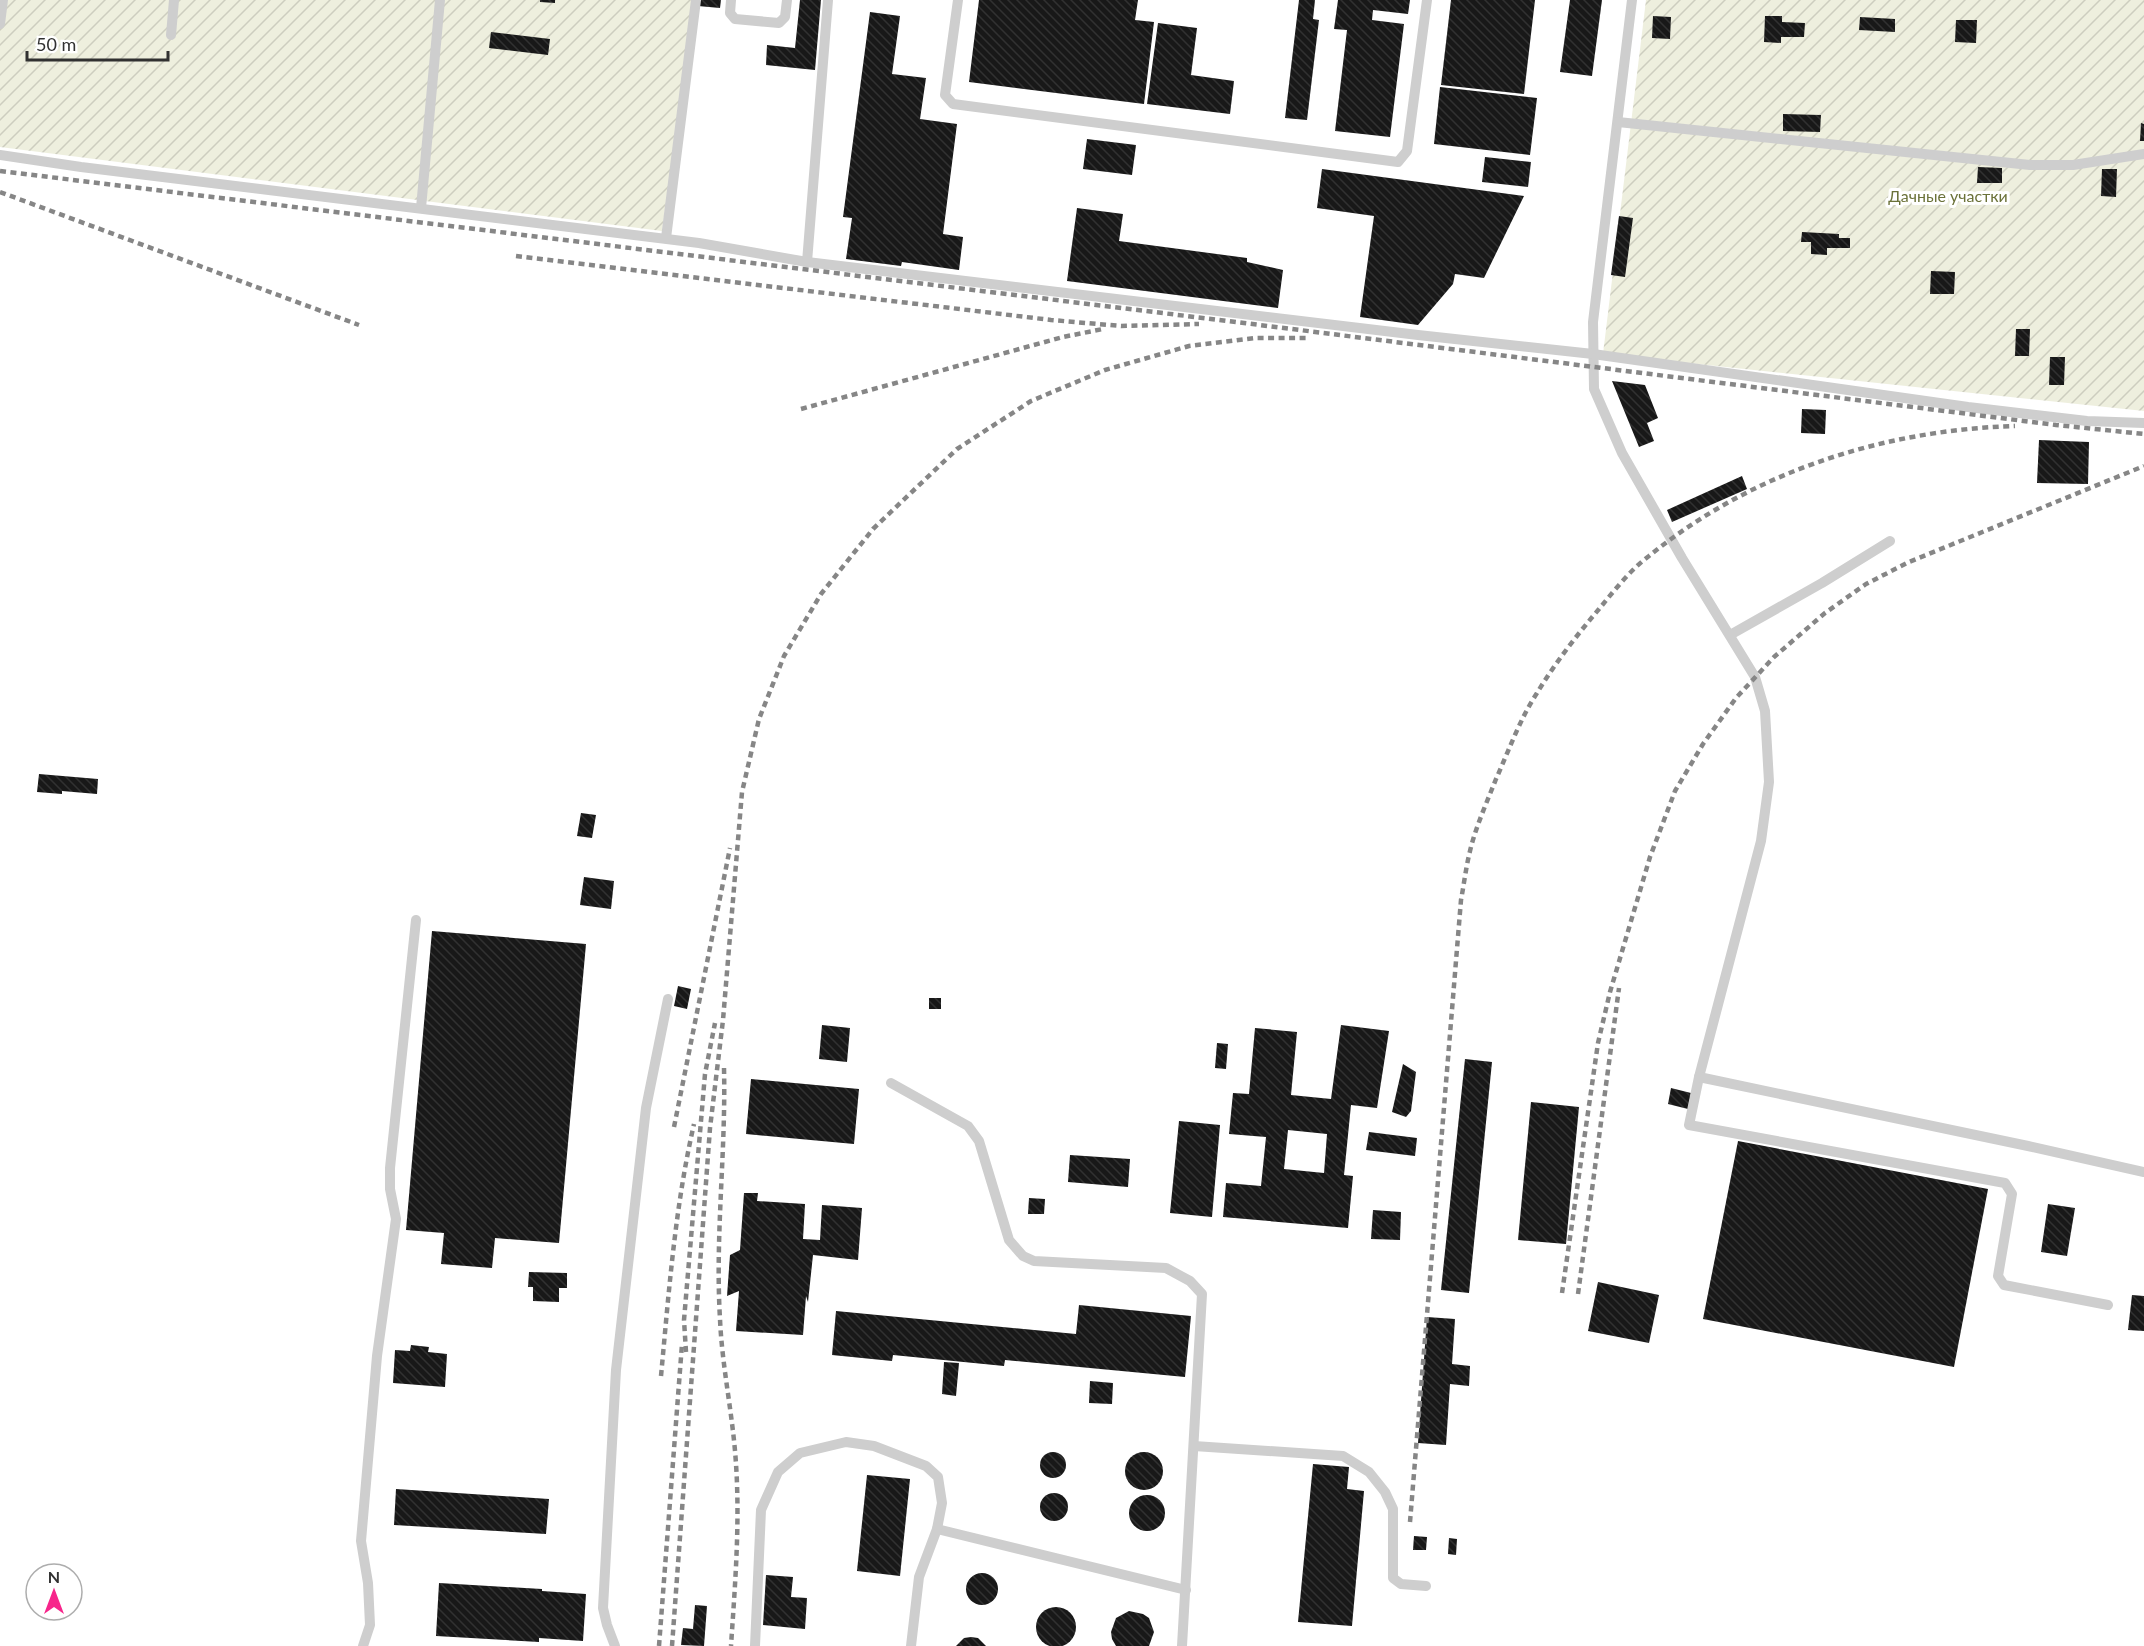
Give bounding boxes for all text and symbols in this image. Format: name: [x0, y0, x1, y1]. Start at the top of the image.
scale bar: [27, 24, 168, 62]
text: 50 m: [36, 33, 76, 55]
park label: Дачные участки: [1888, 186, 2008, 205]
north arrow: [24, 1562, 84, 1622]
text: N: [48, 1567, 60, 1586]

